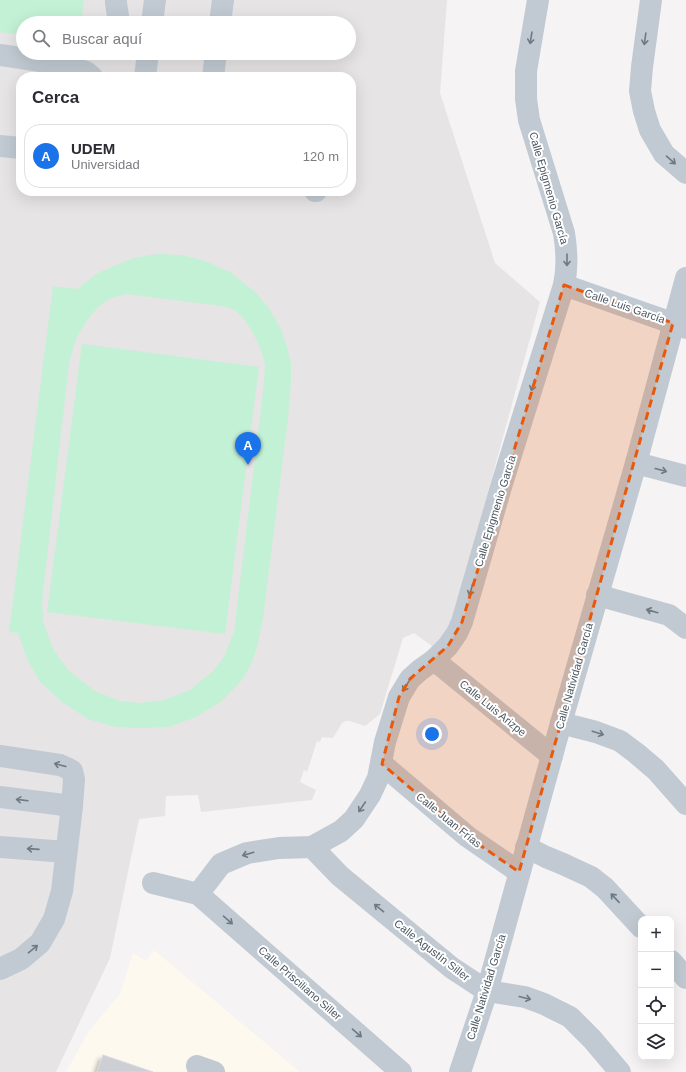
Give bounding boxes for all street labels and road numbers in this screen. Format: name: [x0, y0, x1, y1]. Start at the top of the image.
street label: Calle Epigmenio García: [527, 131, 571, 246]
street label: Calle Luis García: [583, 287, 668, 326]
street label: Calle Epigmenio García: [472, 453, 518, 568]
street label: Calle Natividad García: [553, 621, 595, 731]
street label: Calle Luis Arizpe: [457, 678, 529, 738]
street label: Calle Juan Frías: [414, 790, 484, 850]
street label: Calle Agustín Siller: [392, 917, 472, 983]
street label: Calle Natividad García: [464, 932, 508, 1041]
street label: Calle Prisciliano Siller: [256, 944, 344, 1022]

